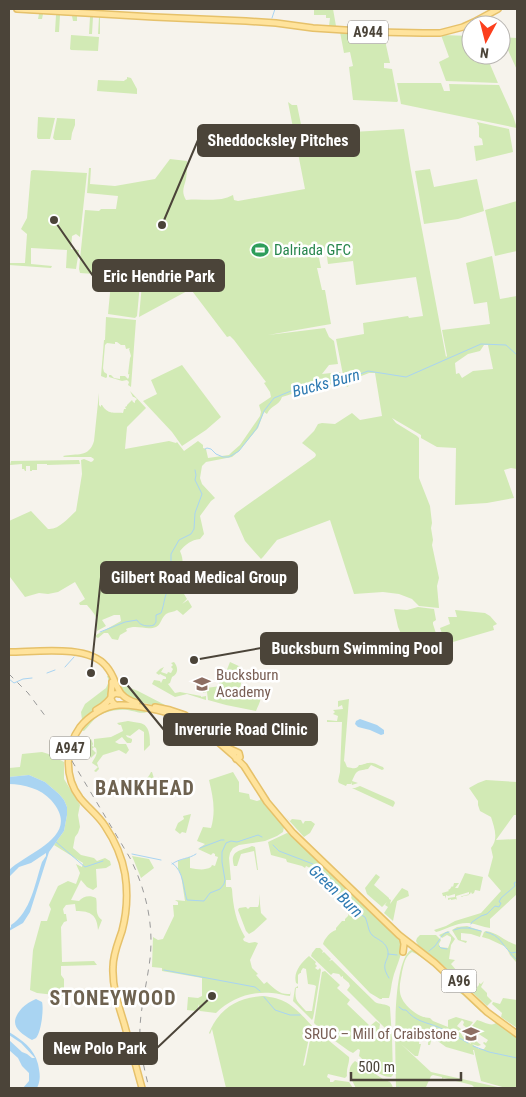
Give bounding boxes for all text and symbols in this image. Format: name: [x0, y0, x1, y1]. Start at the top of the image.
north arrow: [461, 15, 511, 65]
road number: A944: [348, 21, 388, 44]
text: N: [479, 44, 490, 61]
callout: Sheddocksley Pitches: [198, 125, 359, 156]
text: Sheddocksley Pitches: [208, 131, 348, 150]
sports icon: Dalriada GFC: [250, 240, 270, 260]
place label: Dalriada GFC: [274, 241, 351, 259]
callout: Eric Hendrie Park: [93, 260, 224, 291]
text: Eric Hendrie Park: [103, 267, 215, 286]
water label: Bucks Burn: [290, 365, 362, 401]
callout: Gilbert Road Medical Group: [101, 562, 297, 593]
text: Gilbert Road Medical Group: [111, 568, 287, 587]
callout: Bucksburn Swimming Pool: [261, 633, 452, 664]
text: Bucksburn Swimming Pool: [272, 639, 442, 658]
place label: Bucksburn Academy: [216, 666, 278, 701]
school or university icon: Bucksburn Academy: [192, 674, 212, 694]
callout: Inverurie Road Clinic: [164, 714, 317, 745]
text: Inverurie Road Clinic: [174, 720, 308, 739]
road number: A947: [50, 736, 90, 760]
district label: BANKHEAD: [95, 776, 195, 800]
water label: Green Burn: [305, 861, 367, 921]
road number: A96: [442, 969, 476, 992]
district label: STONEYWOOD: [50, 986, 176, 1010]
school or university icon: SRUC – Mill of Craibstone: [461, 1024, 481, 1044]
place label: SRUC – Mill of Craibstone: [304, 1025, 457, 1043]
callout: New Polo Park: [44, 1033, 157, 1064]
text: New Polo Park: [53, 1039, 147, 1058]
scale bar: [351, 1050, 461, 1082]
text: 500 m: [358, 1058, 395, 1076]

